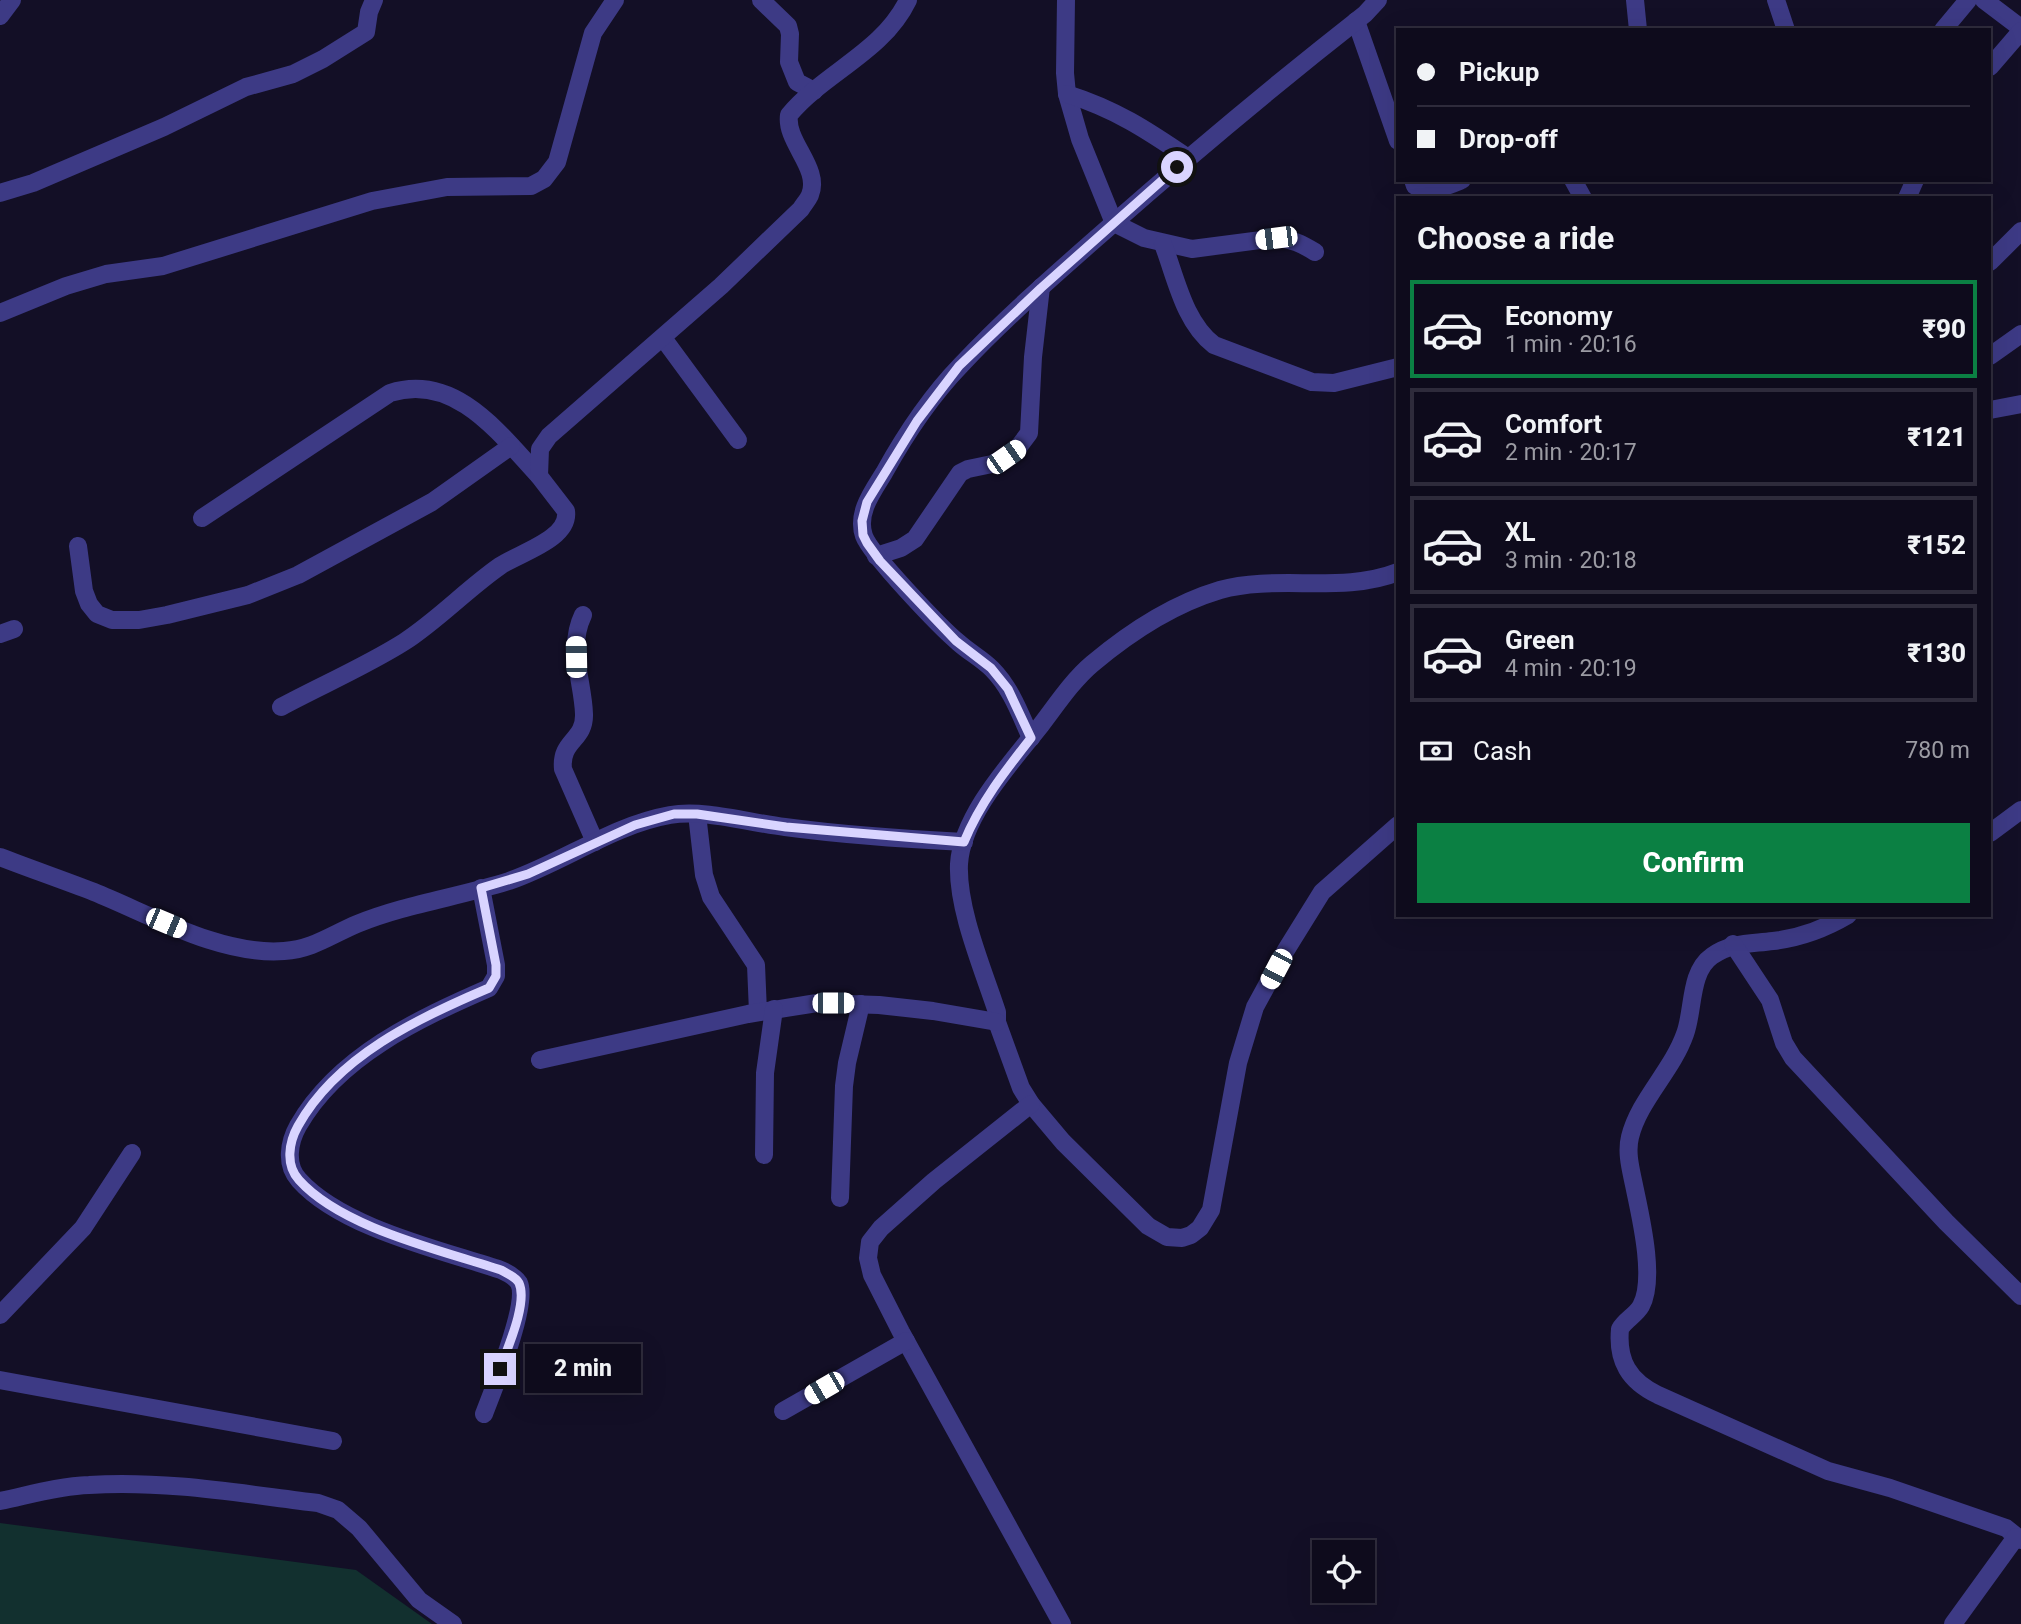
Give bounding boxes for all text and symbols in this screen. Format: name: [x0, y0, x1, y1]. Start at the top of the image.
text: Pickup: [1459, 57, 1539, 87]
text: Drop-off: [1459, 124, 1558, 154]
route start: [1161, 151, 1193, 183]
text: Choose a ride: [1417, 219, 1614, 257]
car: [1254, 225, 1299, 251]
icon: car: [1421, 298, 1484, 361]
text: Economy: [1505, 301, 1612, 331]
text: ₹90: [1922, 314, 1966, 344]
text: 1 min · 20:16: [1505, 331, 1637, 358]
icon: car: [1421, 406, 1484, 469]
text: Comfort: [1505, 409, 1602, 439]
text: ₹121: [1907, 422, 1966, 452]
car: [983, 436, 1030, 478]
text: 2 min · 20:17: [1505, 439, 1637, 466]
icon: car: [1421, 514, 1484, 577]
text: XL: [1505, 517, 1536, 547]
text: ₹152: [1907, 530, 1966, 560]
text: 3 min · 20:18: [1505, 547, 1637, 574]
icon: car: [1421, 622, 1484, 685]
text: Green: [1505, 625, 1575, 655]
car: [566, 636, 587, 678]
text: ₹130: [1907, 638, 1966, 668]
text: 4 min · 20:19: [1505, 655, 1637, 682]
icon: cash: [1417, 732, 1455, 770]
text: Cash: [1473, 736, 1532, 766]
text: 780 m: [1905, 737, 1970, 764]
button: Confirm: [1417, 823, 1970, 903]
car: [143, 905, 190, 941]
car: [1257, 946, 1296, 992]
car: [813, 993, 855, 1014]
callout: 2 min: [524, 1344, 640, 1394]
route end: [484, 1353, 516, 1385]
text: 2 min: [554, 1355, 612, 1382]
car: [801, 1368, 848, 1408]
map controls: [1312, 1540, 1375, 1603]
button: locate: [1312, 1540, 1375, 1603]

